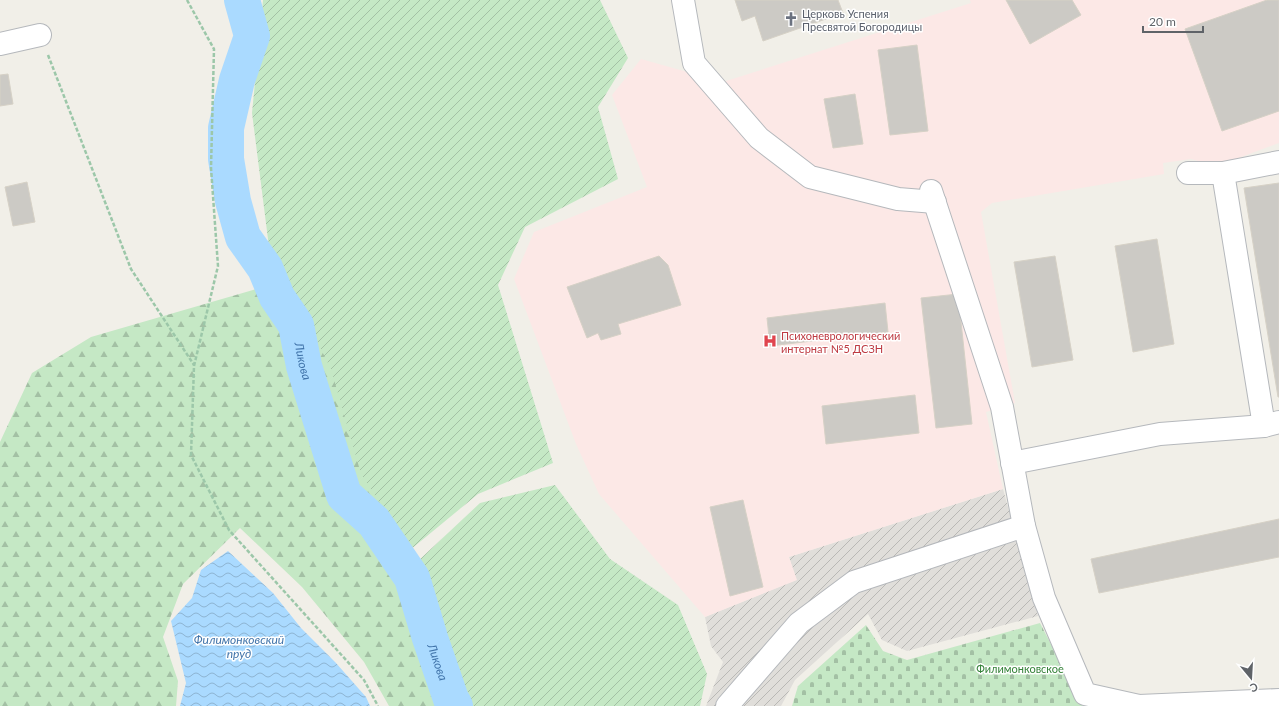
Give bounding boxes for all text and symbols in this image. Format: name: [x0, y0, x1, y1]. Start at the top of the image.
place label: Церковь Успения Пресвятой Богородицы: [802, 7, 922, 33]
scale bar: [1143, 8, 1203, 34]
church icon: Церковь Успения Пресвятой Богородицы: [783, 11, 799, 27]
text: 20 m: [1149, 14, 1176, 29]
place label: Психоневрологический интернат №5 ДСЗН: [781, 329, 900, 355]
hospital icon: Психоневрологический интернат №5 ДСЗН: [762, 333, 778, 349]
water label: Ликова: [292, 340, 315, 382]
water label: Филимонковский пруд: [194, 632, 284, 661]
water label: Ликова: [425, 640, 451, 682]
north arrow: [1231, 658, 1271, 698]
park label: Филимонковское: [976, 662, 1064, 675]
text: С: [1248, 681, 1260, 696]

